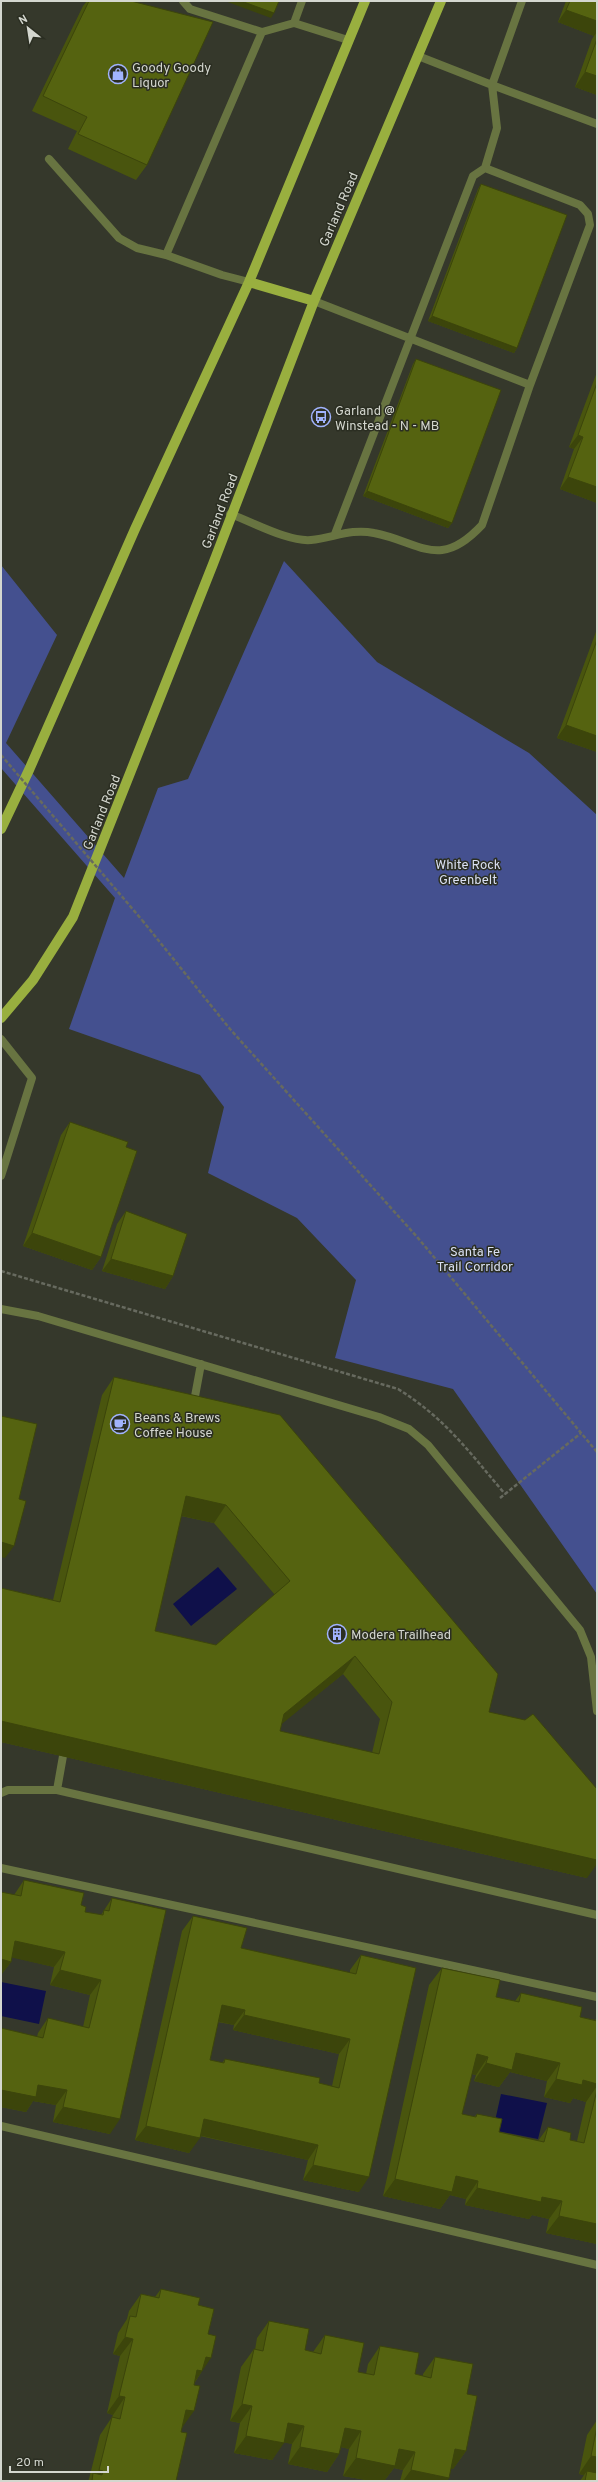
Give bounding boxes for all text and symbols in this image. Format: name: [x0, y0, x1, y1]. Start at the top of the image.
north arrow: [8, 8, 48, 48]
text: N: [17, 12, 30, 28]
place label: Goody Goody Liquor: [132, 61, 211, 92]
shop icon: Goody Goody Liquor: [107, 63, 129, 85]
street label: Garland Road: [317, 170, 363, 249]
place label: Garland @ Winstead - N - MB: [335, 404, 439, 435]
bus stop icon: Garland @ Winstead - N - MB: [310, 406, 332, 428]
street label: Garland Road: [199, 472, 243, 552]
street label: Garland Road: [81, 773, 125, 853]
park label: White Rock Greenbelt: [435, 858, 501, 889]
park label: Santa Fe Trail Corridor: [437, 1245, 513, 1276]
place label: Beans & Brews Coffee House: [134, 1411, 220, 1442]
cafe icon: Beans & Brews Coffee House: [109, 1413, 131, 1435]
building icon: Modera Trailhead: [326, 1623, 348, 1645]
place label: Modera Trailhead: [351, 1628, 451, 1644]
scale bar: [10, 2448, 108, 2474]
text: 20 m: [16, 2455, 44, 2471]

